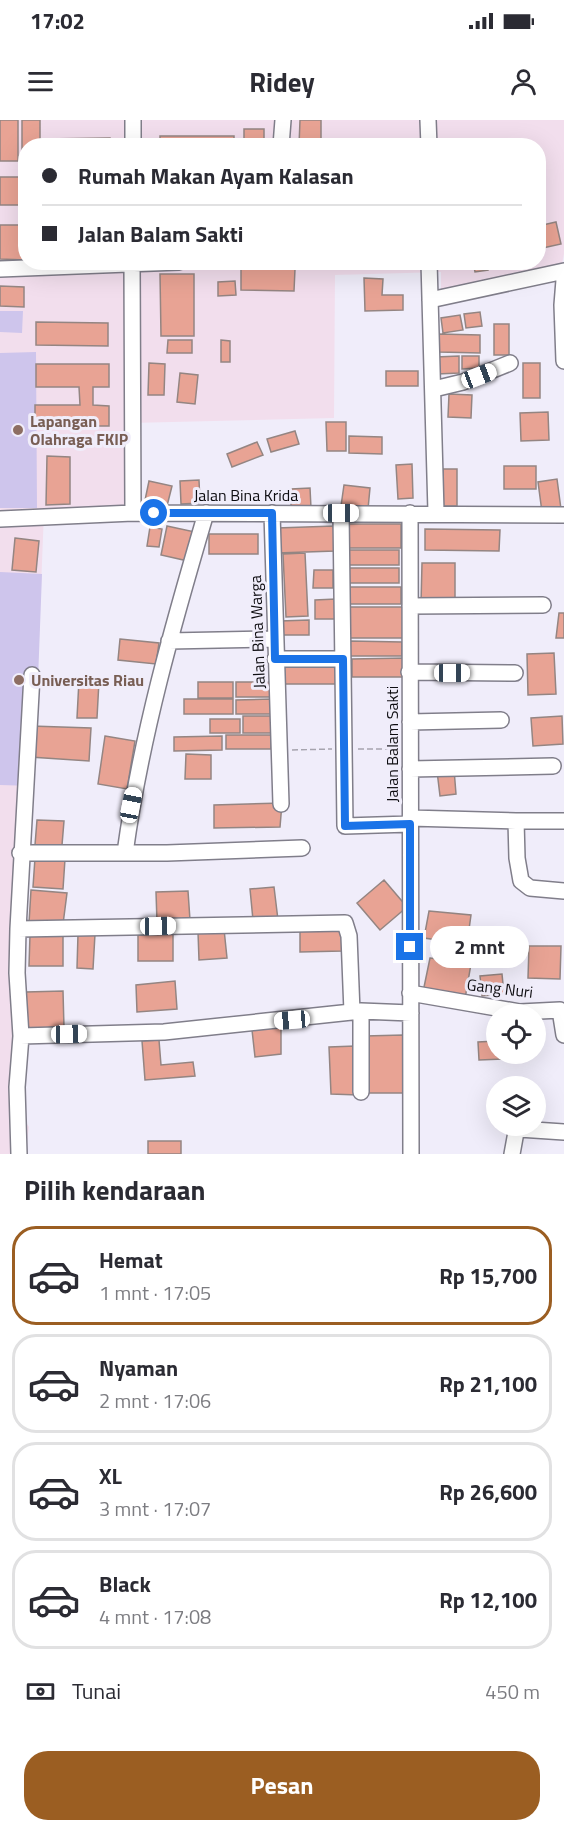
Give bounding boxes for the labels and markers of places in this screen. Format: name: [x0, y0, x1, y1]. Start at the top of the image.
place label: Lapangan Olahraga FKIP: [30, 409, 129, 451]
marker: Lapangan Olahraga FKIP: [11, 423, 25, 437]
place label: Universitas Riau: [31, 668, 144, 692]
marker: Universitas Riau: [12, 673, 26, 687]

